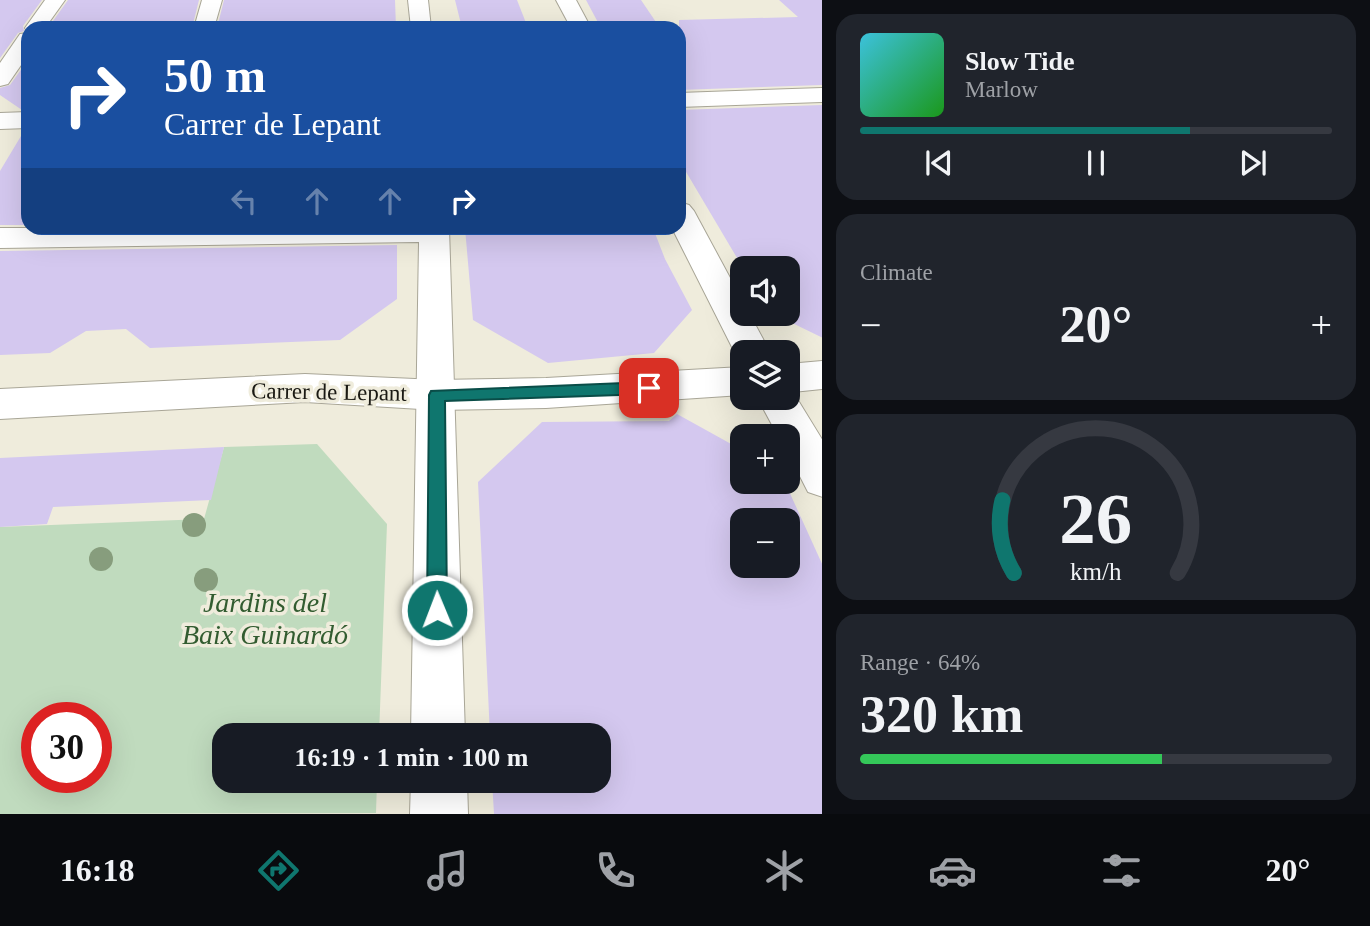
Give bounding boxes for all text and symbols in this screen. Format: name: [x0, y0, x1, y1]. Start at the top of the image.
text: Slow Tide: [965, 47, 1075, 76]
text: 50 m: [164, 48, 266, 103]
icon: right: [49, 49, 140, 140]
text: Marlow: [965, 77, 1038, 102]
text: Carrer de Lepant: [164, 106, 381, 142]
icon: previous: [920, 144, 958, 182]
icon: pause: [1077, 144, 1115, 182]
icon: next: [1234, 144, 1272, 182]
icon: left: [225, 182, 263, 220]
icon: ahead: [298, 182, 336, 220]
icon: ahead: [371, 182, 409, 220]
icon: right: [444, 182, 482, 220]
map controls: [730, 256, 800, 578]
button: sound: [730, 256, 800, 326]
text: Climate: [860, 260, 933, 285]
text: 20°: [1060, 296, 1132, 353]
text: −: [860, 304, 881, 346]
text: +: [1311, 304, 1332, 346]
button: layers: [730, 340, 800, 410]
pin: [619, 358, 679, 418]
icon: arrive: [630, 369, 668, 407]
street label: Carrer de Lepant: [251, 378, 408, 406]
button: +: [730, 424, 800, 494]
text: 26: [1060, 478, 1132, 559]
button: −: [730, 508, 800, 578]
text: km/h: [1070, 558, 1122, 585]
position arrow: [400, 573, 474, 647]
park label: Jardins del Baix Guinardó: [182, 587, 348, 650]
text: Range · 64%: [860, 650, 980, 675]
text: 320 km: [860, 686, 1023, 743]
speed limit sign: 30: [21, 702, 112, 793]
text: 16:19 · 1 min · 100 m: [295, 743, 529, 772]
icon: directions: [254, 846, 303, 895]
icon: music: [423, 846, 472, 895]
icon: phone: [591, 846, 640, 895]
icon: climate: [760, 846, 809, 895]
icon: car: [928, 846, 977, 895]
icon: filters: [1097, 846, 1146, 895]
text: 16:18: [60, 852, 134, 888]
text: 20°: [1265, 852, 1310, 888]

